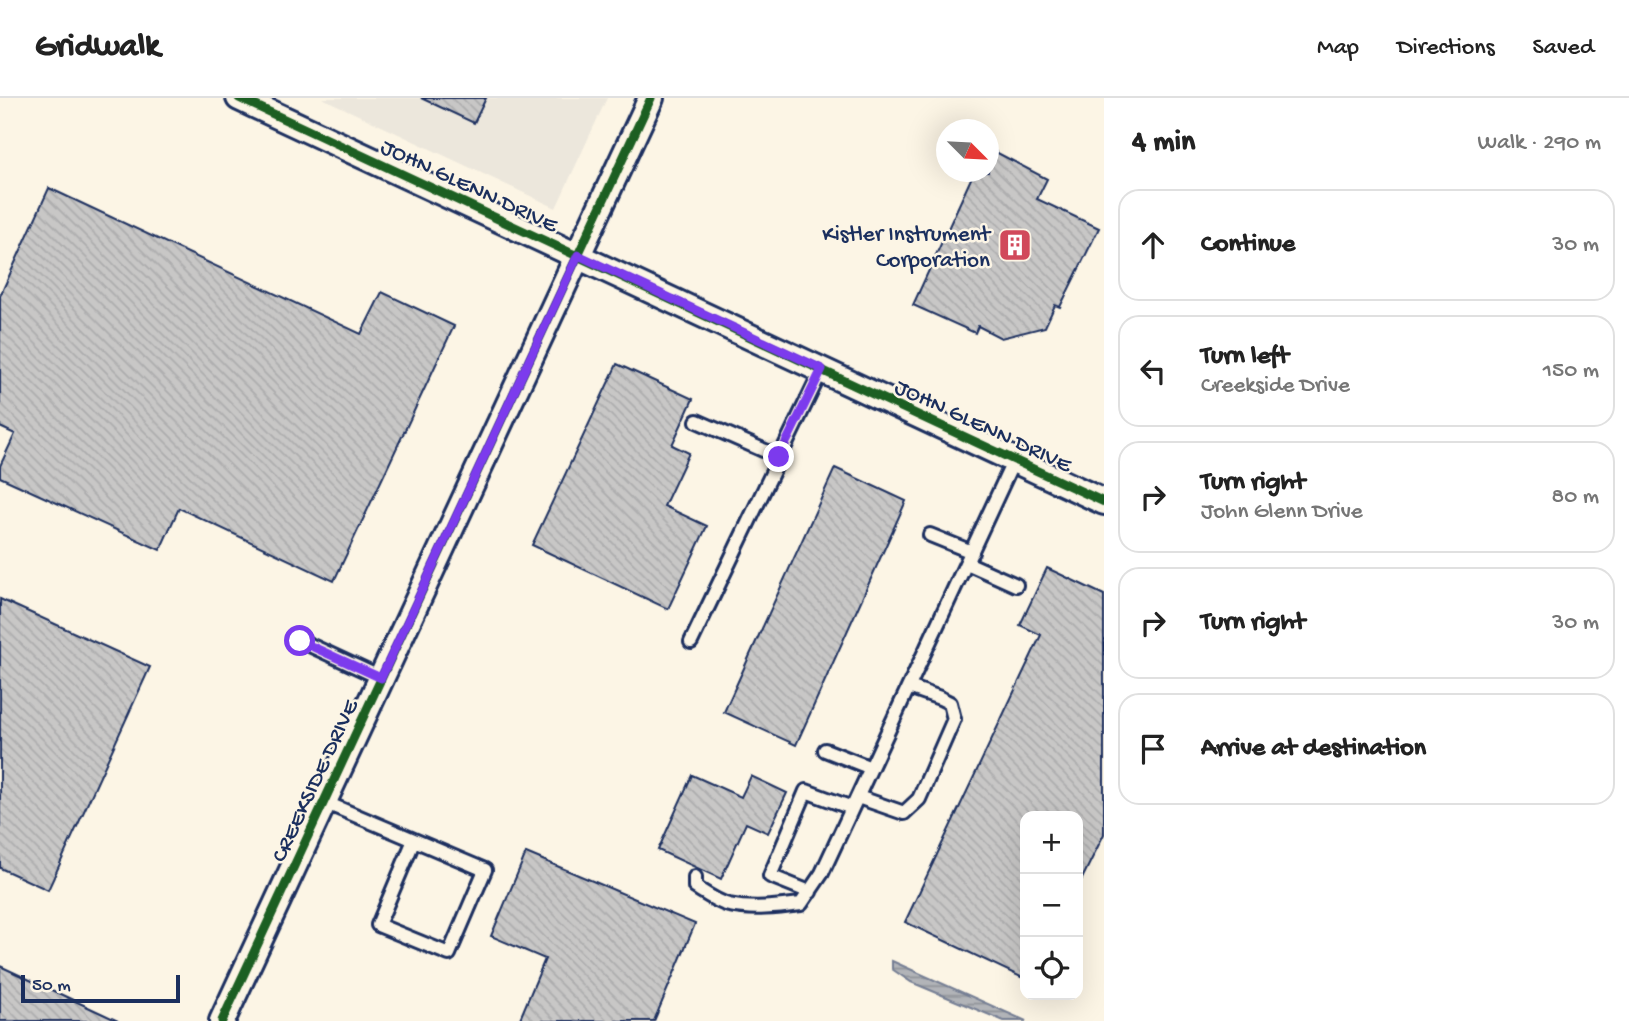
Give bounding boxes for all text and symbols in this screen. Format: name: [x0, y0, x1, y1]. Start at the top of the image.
text: Gridwalk: [35, 29, 160, 67]
text: Map: [1317, 34, 1359, 63]
text: Directions: [1397, 34, 1495, 63]
text: Saved: [1533, 34, 1594, 63]
north arrow: [936, 119, 999, 182]
text: 4 min: [1132, 126, 1195, 161]
text: Walk · 290 m: [1478, 130, 1601, 157]
street label: JOHN GLENN DRIVE: [376, 134, 563, 241]
place label: Kistler Instrument Corporation: [822, 222, 992, 275]
building icon: Kistler Instrument Corporation: [996, 226, 1034, 264]
icon: ahead: [1134, 226, 1172, 264]
text: Continue: [1201, 230, 1295, 261]
text: 30 m: [1552, 232, 1599, 259]
text: Turn left: [1201, 342, 1289, 373]
icon: left: [1134, 352, 1172, 390]
text: 150 m: [1543, 358, 1599, 385]
text: Creekside Drive: [1201, 373, 1350, 400]
street label: JOHN GLENN DRIVE: [890, 374, 1077, 481]
route end: [763, 441, 794, 472]
text: Turn right: [1201, 468, 1305, 499]
icon: right: [1134, 478, 1172, 516]
text: 80 m: [1552, 484, 1599, 511]
text: John Glenn Drive: [1201, 499, 1363, 526]
icon: right: [1134, 604, 1172, 642]
text: Turn right: [1201, 608, 1305, 639]
text: 30 m: [1552, 610, 1599, 637]
route start: [284, 625, 315, 656]
street label: CREEKSIDE DRIVE: [267, 694, 366, 867]
icon: arrive: [1134, 730, 1172, 768]
text: Arrive at destination: [1201, 734, 1426, 765]
map controls: [1020, 811, 1083, 1000]
button: +: [1020, 811, 1083, 874]
button: −: [1020, 874, 1083, 937]
button: locate: [1020, 937, 1083, 1000]
scale bar: [21, 972, 180, 1004]
text: 50 m: [32, 975, 71, 998]

